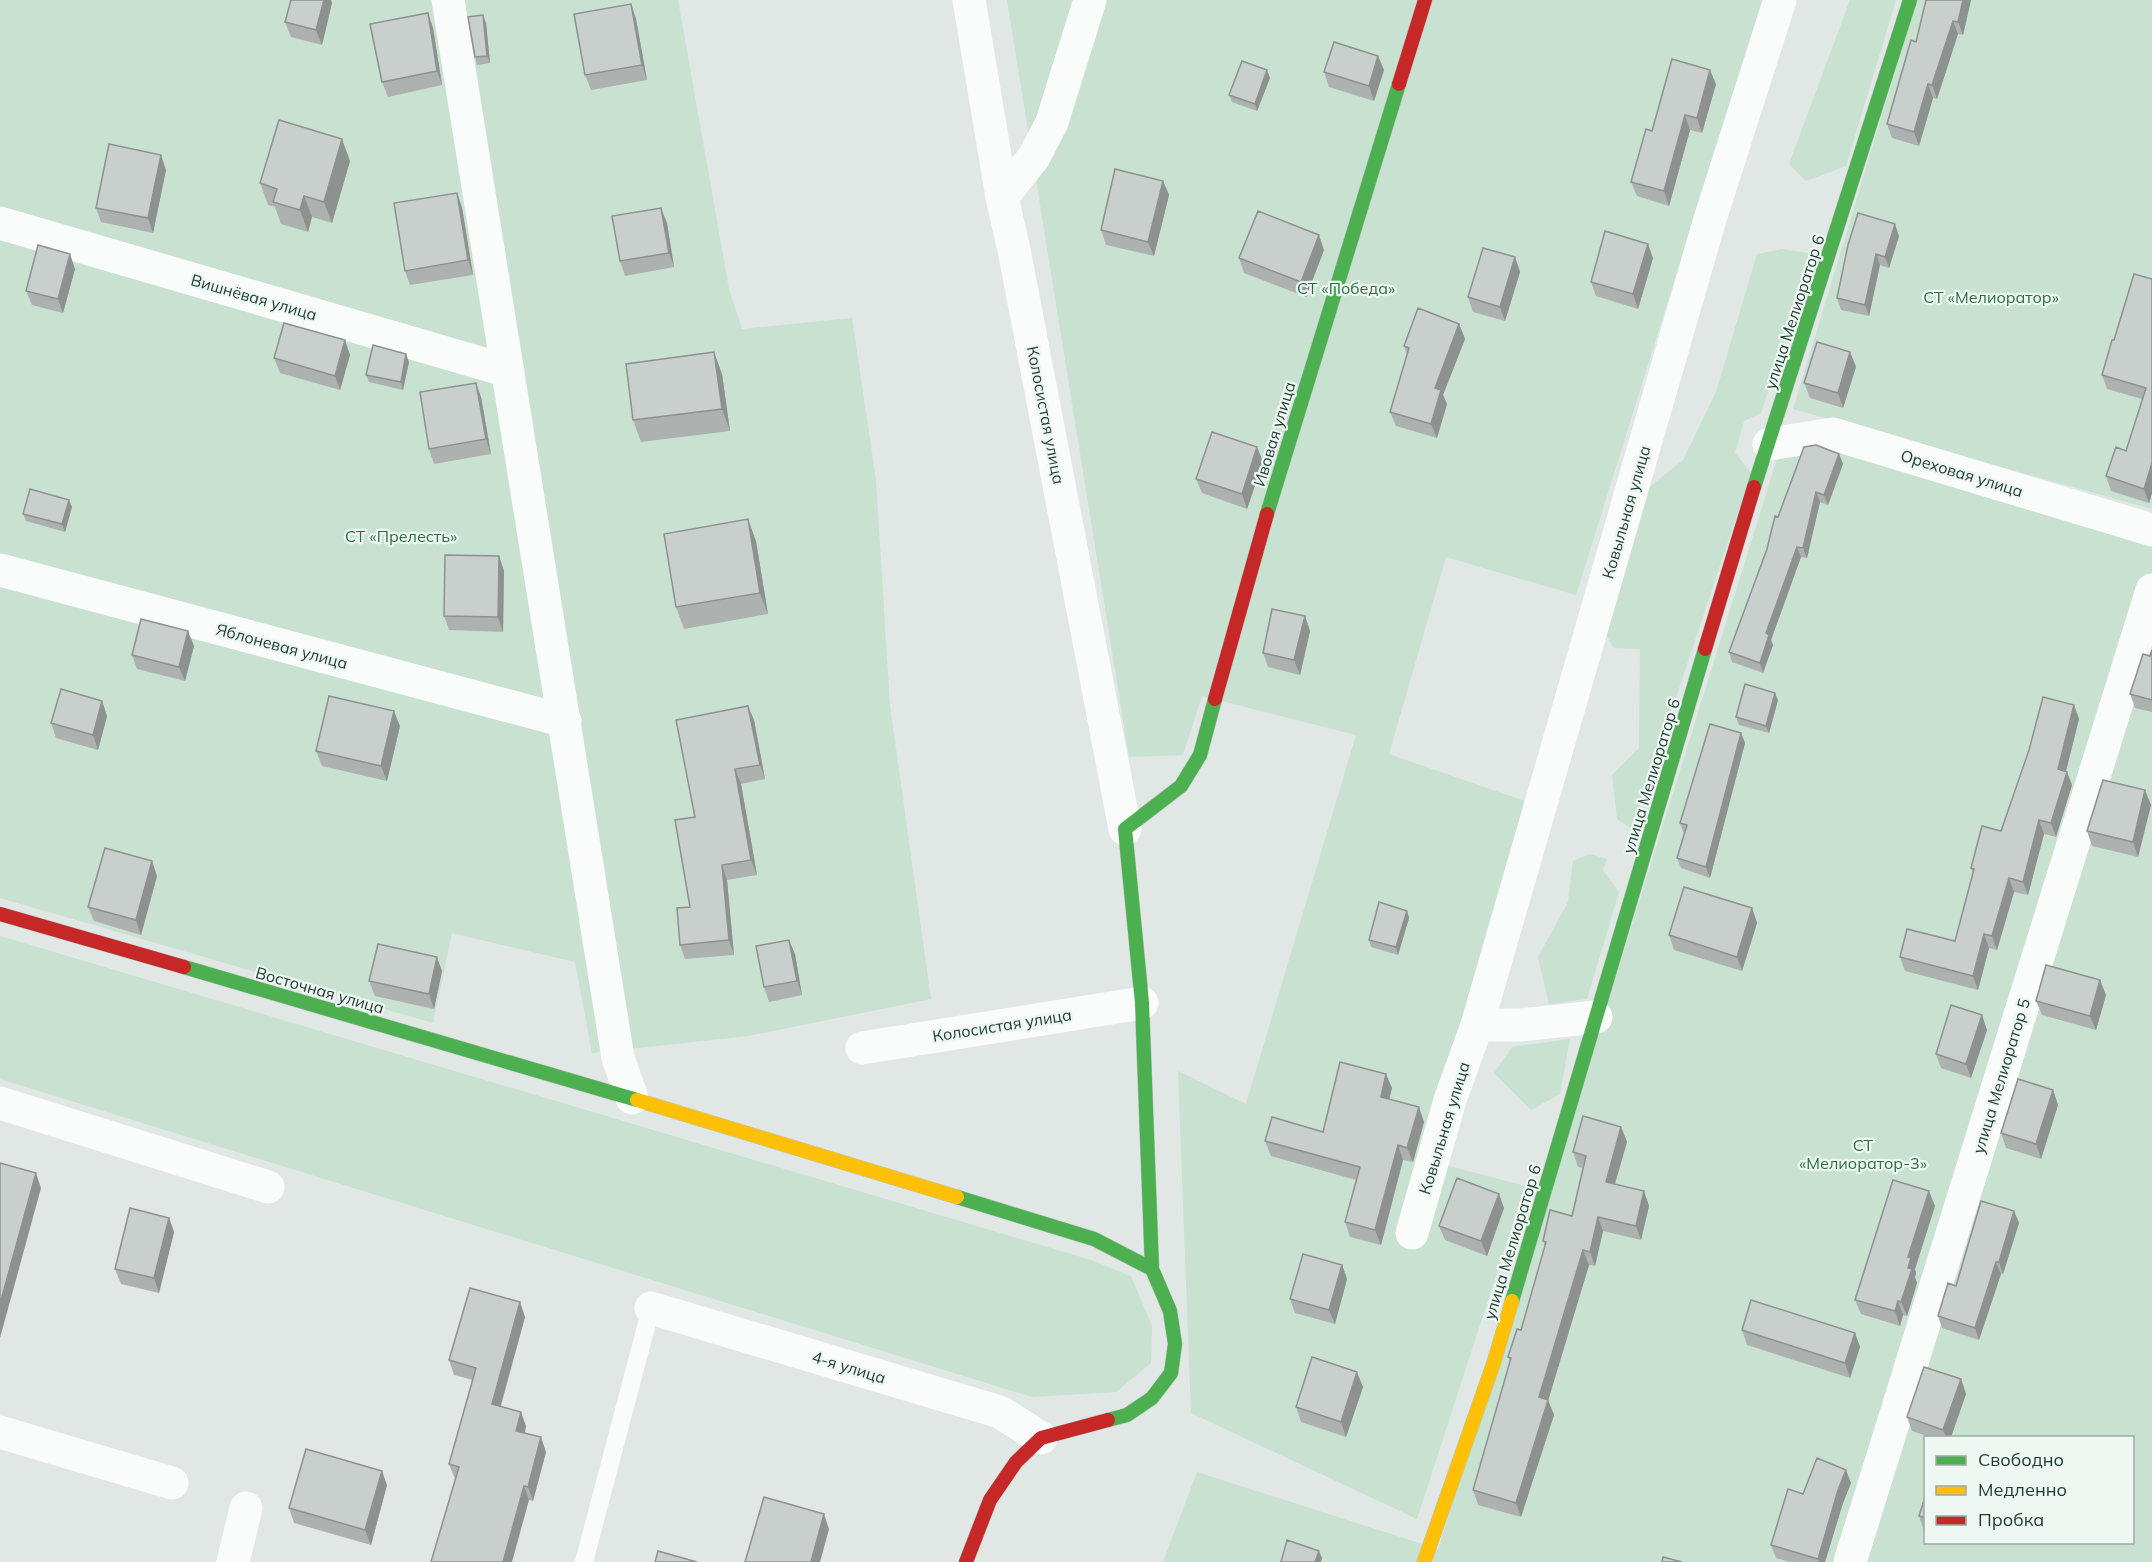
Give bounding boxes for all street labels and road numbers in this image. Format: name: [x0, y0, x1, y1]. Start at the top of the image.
street label: улица Мелиоратор 6: [1760, 232, 1828, 392]
street label: Вишнёвая улица: [189, 269, 319, 325]
street label: Колосистая улица: [1023, 344, 1069, 486]
street label: Ивовая улица: [1249, 379, 1299, 489]
street label: Ковыльная улица: [1597, 443, 1655, 581]
street label: Ореховая улица: [1898, 445, 2026, 501]
street label: Яблоневая улица: [214, 619, 350, 673]
street label: улица Мелиоратор 6: [1618, 696, 1684, 856]
street label: Восточная улица: [253, 962, 387, 1018]
street label: улица Мелиоратор 5: [1968, 996, 2034, 1156]
street label: Колосистая улица: [931, 1004, 1073, 1046]
street label: Ковыльная улица: [1414, 1059, 1474, 1197]
street label: улица Мелиоратор 6: [1479, 1162, 1545, 1322]
street label: 4-я улица: [810, 1346, 888, 1388]

